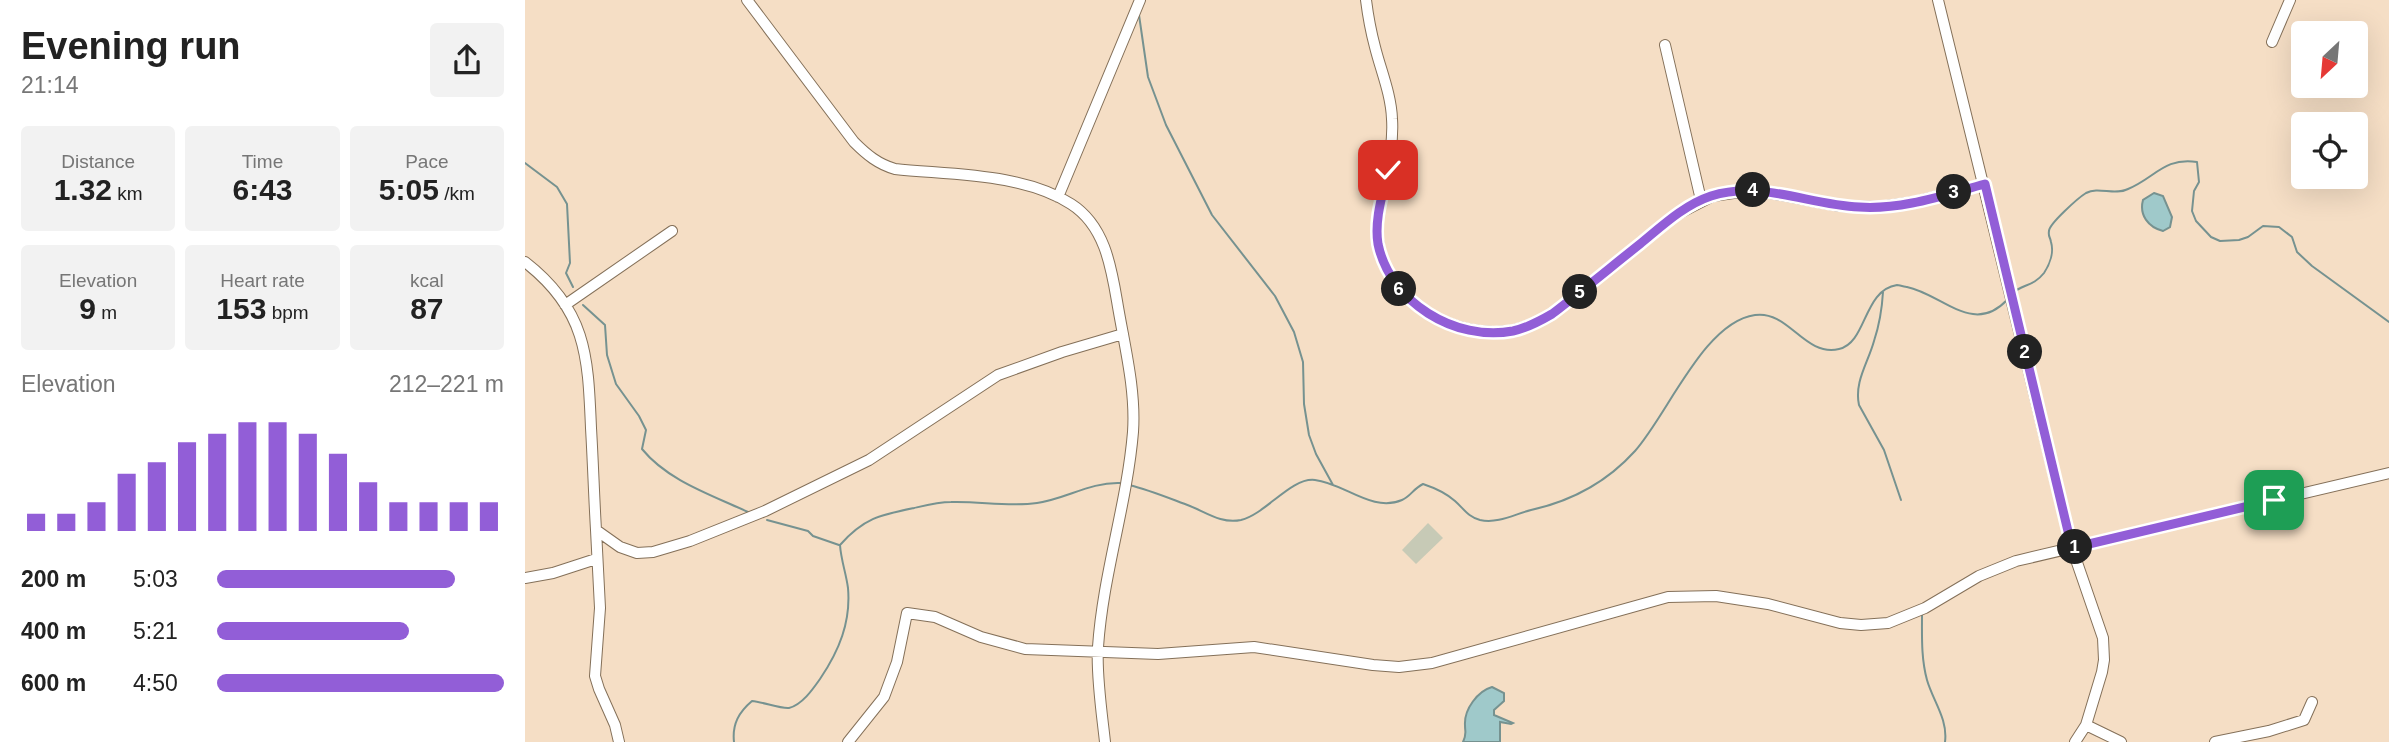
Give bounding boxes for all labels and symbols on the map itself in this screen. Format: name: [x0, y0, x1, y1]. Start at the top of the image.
north arrow: [2291, 21, 2368, 98]
pin: [1358, 140, 1418, 200]
pin: 4: [1735, 172, 1771, 208]
pin: 3: [1937, 174, 1971, 210]
pin: 6: [1381, 272, 1417, 306]
pin: 5: [1563, 274, 1597, 310]
pin: 2: [2007, 334, 2043, 370]
pin: [2244, 470, 2304, 530]
pin: 1: [2057, 530, 2093, 564]

